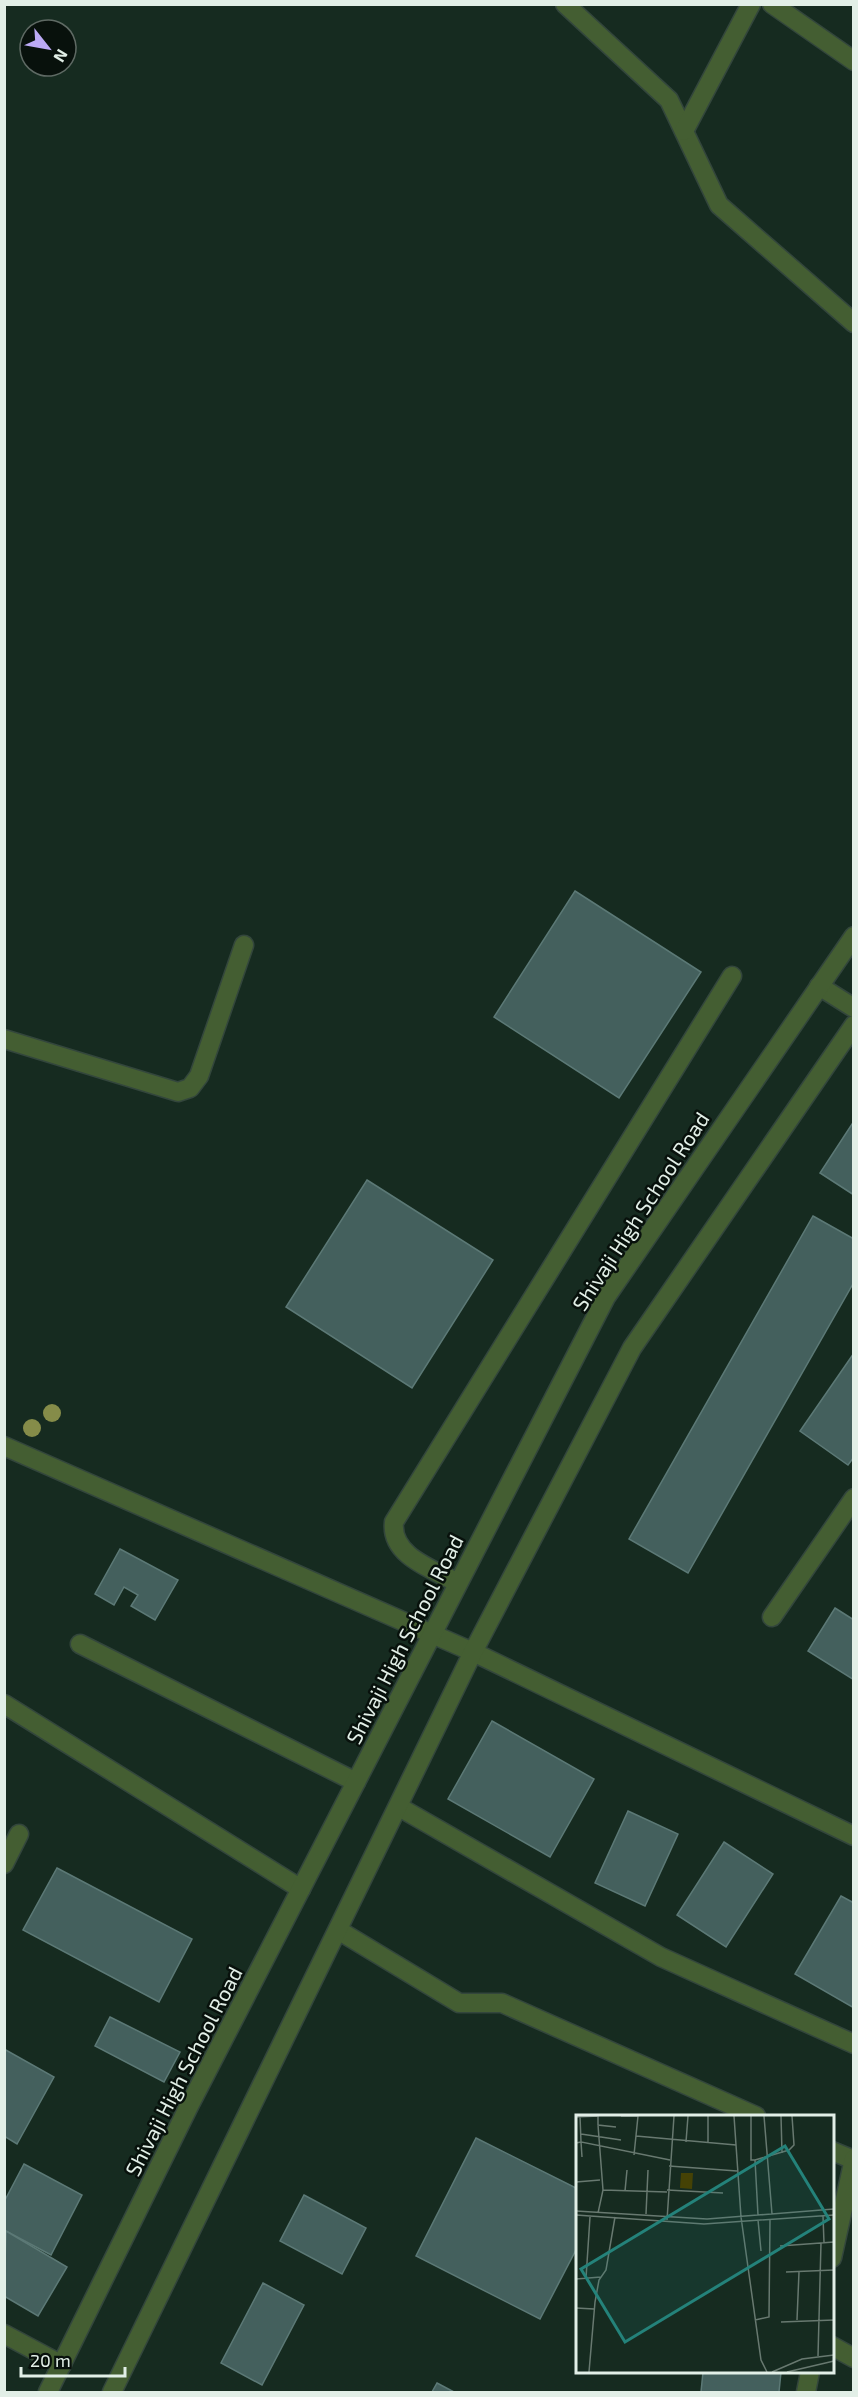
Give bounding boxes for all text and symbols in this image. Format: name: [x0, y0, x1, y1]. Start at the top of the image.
north arrow: [18, 18, 78, 78]
text: N: [50, 46, 72, 66]
street label: Shivaji High School Road: [566, 1107, 714, 1315]
street label: Shivaji High School Road: [340, 1530, 469, 1748]
street label: Shivaji High School Road: [119, 1962, 248, 2180]
inset map: [576, 2115, 834, 2373]
scale bar: [21, 2340, 124, 2378]
text: 20 m: [30, 2349, 71, 2371]

